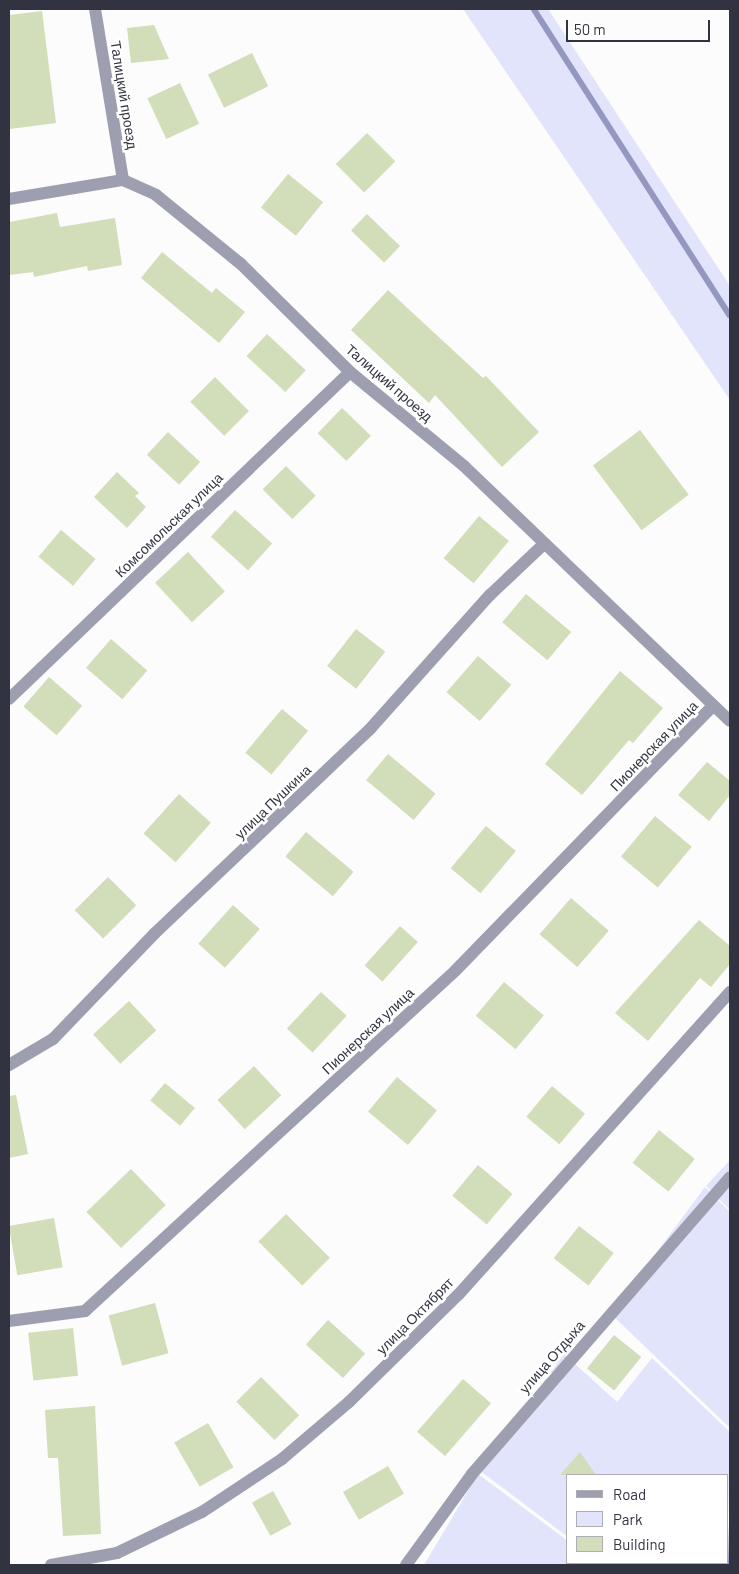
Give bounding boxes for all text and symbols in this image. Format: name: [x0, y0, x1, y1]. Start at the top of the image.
scale bar: [569, 10, 713, 42]
text: 50 m: [574, 20, 606, 38]
street label: Талицкий проезд: [107, 40, 141, 150]
street label: Талицкий проезд: [342, 341, 436, 425]
street label: Комсомольская улица: [112, 469, 226, 581]
street label: Пионерская улица: [607, 697, 701, 795]
street label: улица Пушкина: [232, 762, 314, 842]
street label: Пионерская улица: [319, 984, 417, 1078]
street label: улица Октябрят: [373, 1274, 457, 1358]
street label: улица Отдыха: [516, 1317, 588, 1397]
legend: [566, 1474, 729, 1564]
text: Road: [613, 1485, 646, 1503]
text: Park: [613, 1510, 642, 1528]
text: Building: [613, 1535, 666, 1553]

